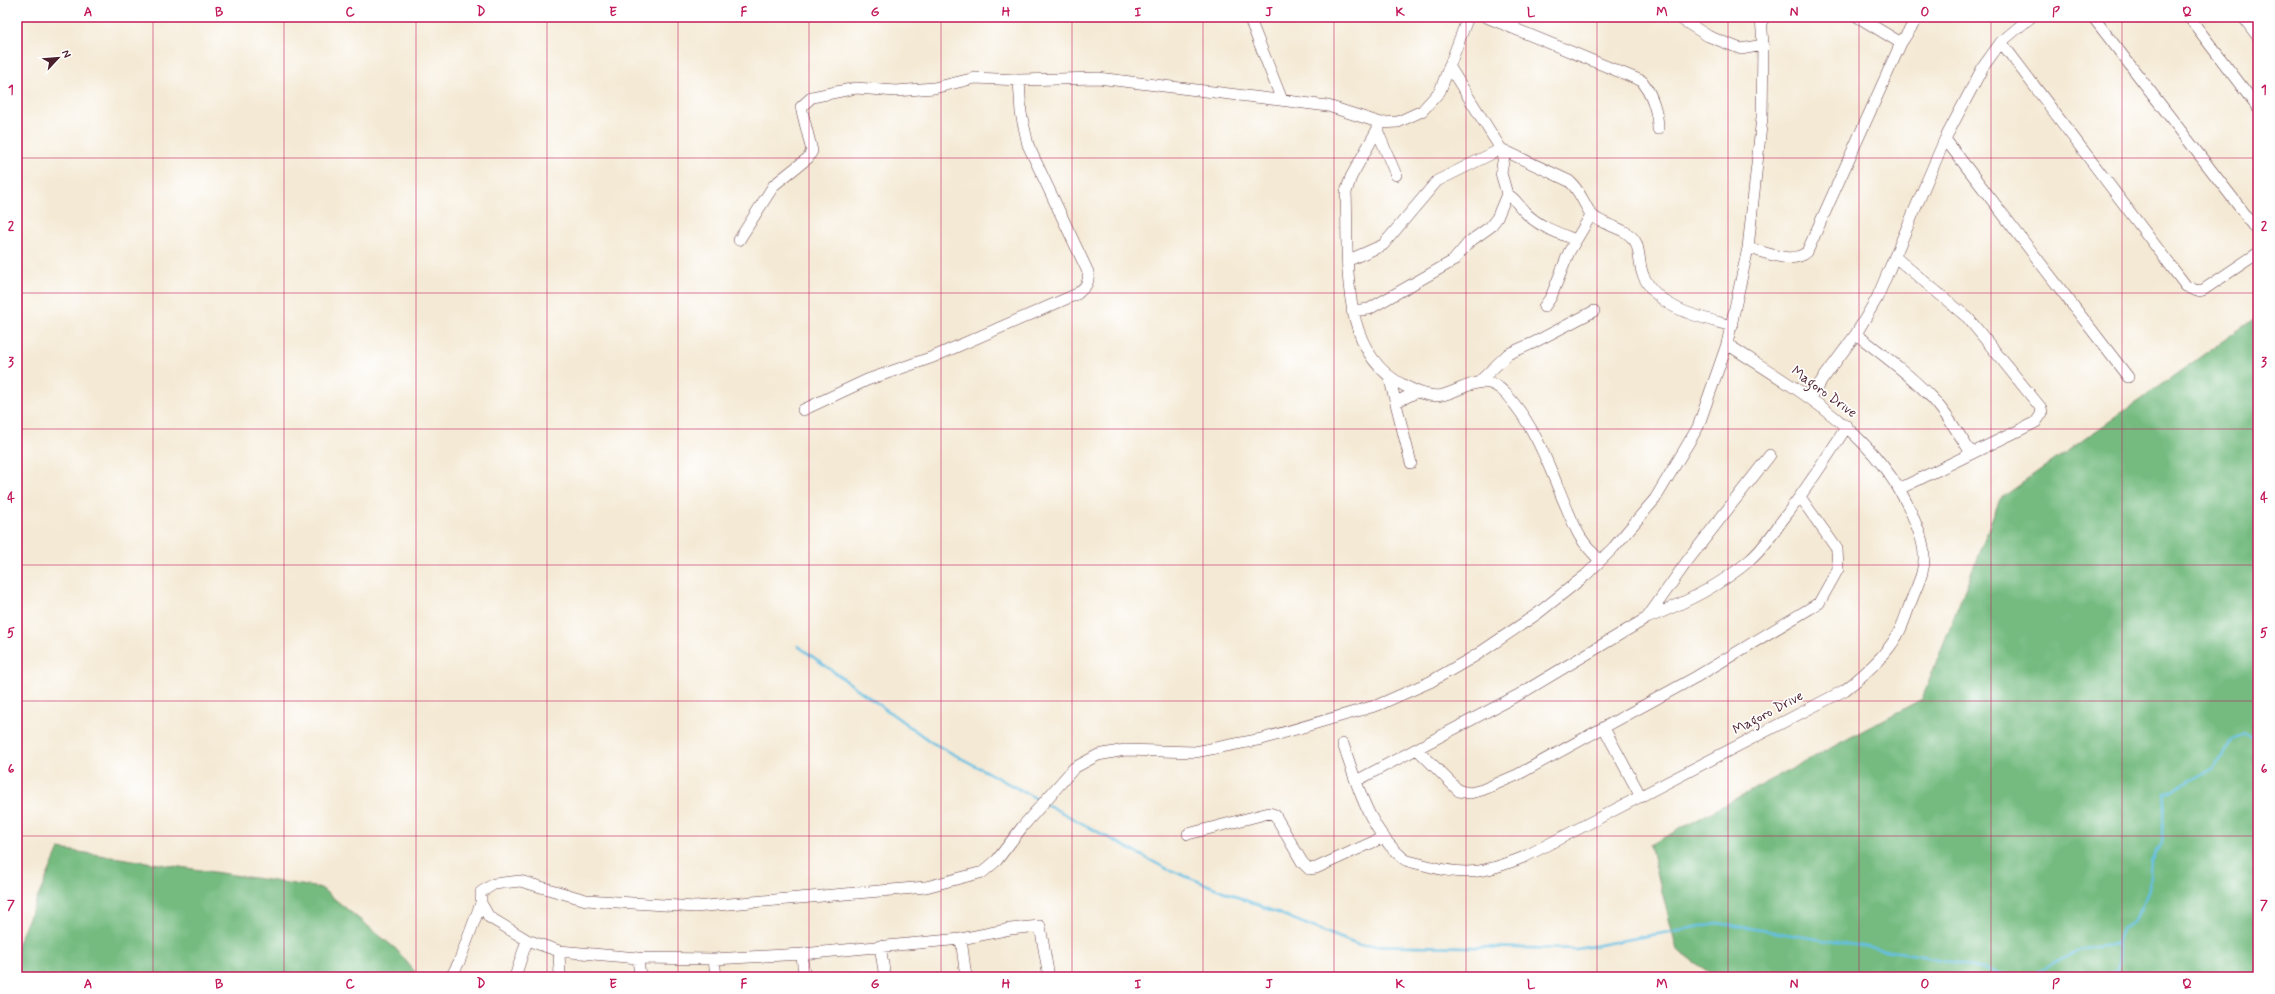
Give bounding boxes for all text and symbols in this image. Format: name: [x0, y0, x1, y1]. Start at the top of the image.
text: A: [84, 4, 92, 21]
text: B: [215, 4, 224, 21]
text: C: [345, 4, 355, 21]
text: D: [477, 4, 486, 21]
text: E: [609, 4, 617, 21]
text: F: [741, 4, 748, 21]
text: G: [871, 4, 880, 21]
text: H: [1002, 4, 1011, 21]
text: I: [1135, 4, 1142, 21]
text: J: [1265, 4, 1273, 21]
text: K: [1395, 4, 1405, 21]
text: L: [1527, 4, 1536, 21]
text: M: [1656, 4, 1668, 21]
text: N: [1790, 4, 1799, 21]
text: O: [1921, 4, 1930, 21]
text: P: [2052, 4, 2060, 21]
text: Q: [2182, 4, 2192, 21]
north arrow: [38, 38, 78, 78]
text: N: [58, 48, 74, 60]
text: 1: [8, 82, 14, 99]
text: 1: [2261, 82, 2267, 99]
text: 2: [8, 218, 15, 235]
text: 2: [2261, 218, 2268, 235]
text: 3: [8, 354, 14, 371]
text: 3: [2261, 354, 2267, 371]
street label: Magoro Drive: [1786, 362, 1861, 424]
text: 4: [7, 490, 15, 507]
text: 4: [2260, 490, 2268, 507]
text: 5: [7, 625, 15, 642]
text: 5: [2260, 625, 2268, 642]
street label: Magoro Drive: [1730, 687, 1807, 741]
text: 6: [8, 761, 15, 778]
text: 6: [2261, 761, 2268, 778]
text: 7: [7, 897, 15, 914]
text: 7: [2260, 897, 2268, 914]
text: A: [84, 976, 92, 993]
text: B: [215, 976, 224, 993]
text: C: [345, 976, 355, 993]
text: D: [477, 976, 486, 993]
text: E: [609, 976, 617, 993]
text: F: [741, 976, 748, 993]
text: G: [871, 976, 880, 993]
text: H: [1002, 976, 1011, 993]
text: I: [1135, 976, 1142, 993]
text: J: [1265, 976, 1273, 993]
text: K: [1395, 976, 1405, 993]
text: L: [1527, 976, 1536, 993]
text: M: [1656, 976, 1668, 993]
text: N: [1790, 976, 1799, 993]
text: O: [1921, 976, 1930, 993]
text: P: [2052, 976, 2060, 993]
text: Q: [2182, 976, 2192, 993]

